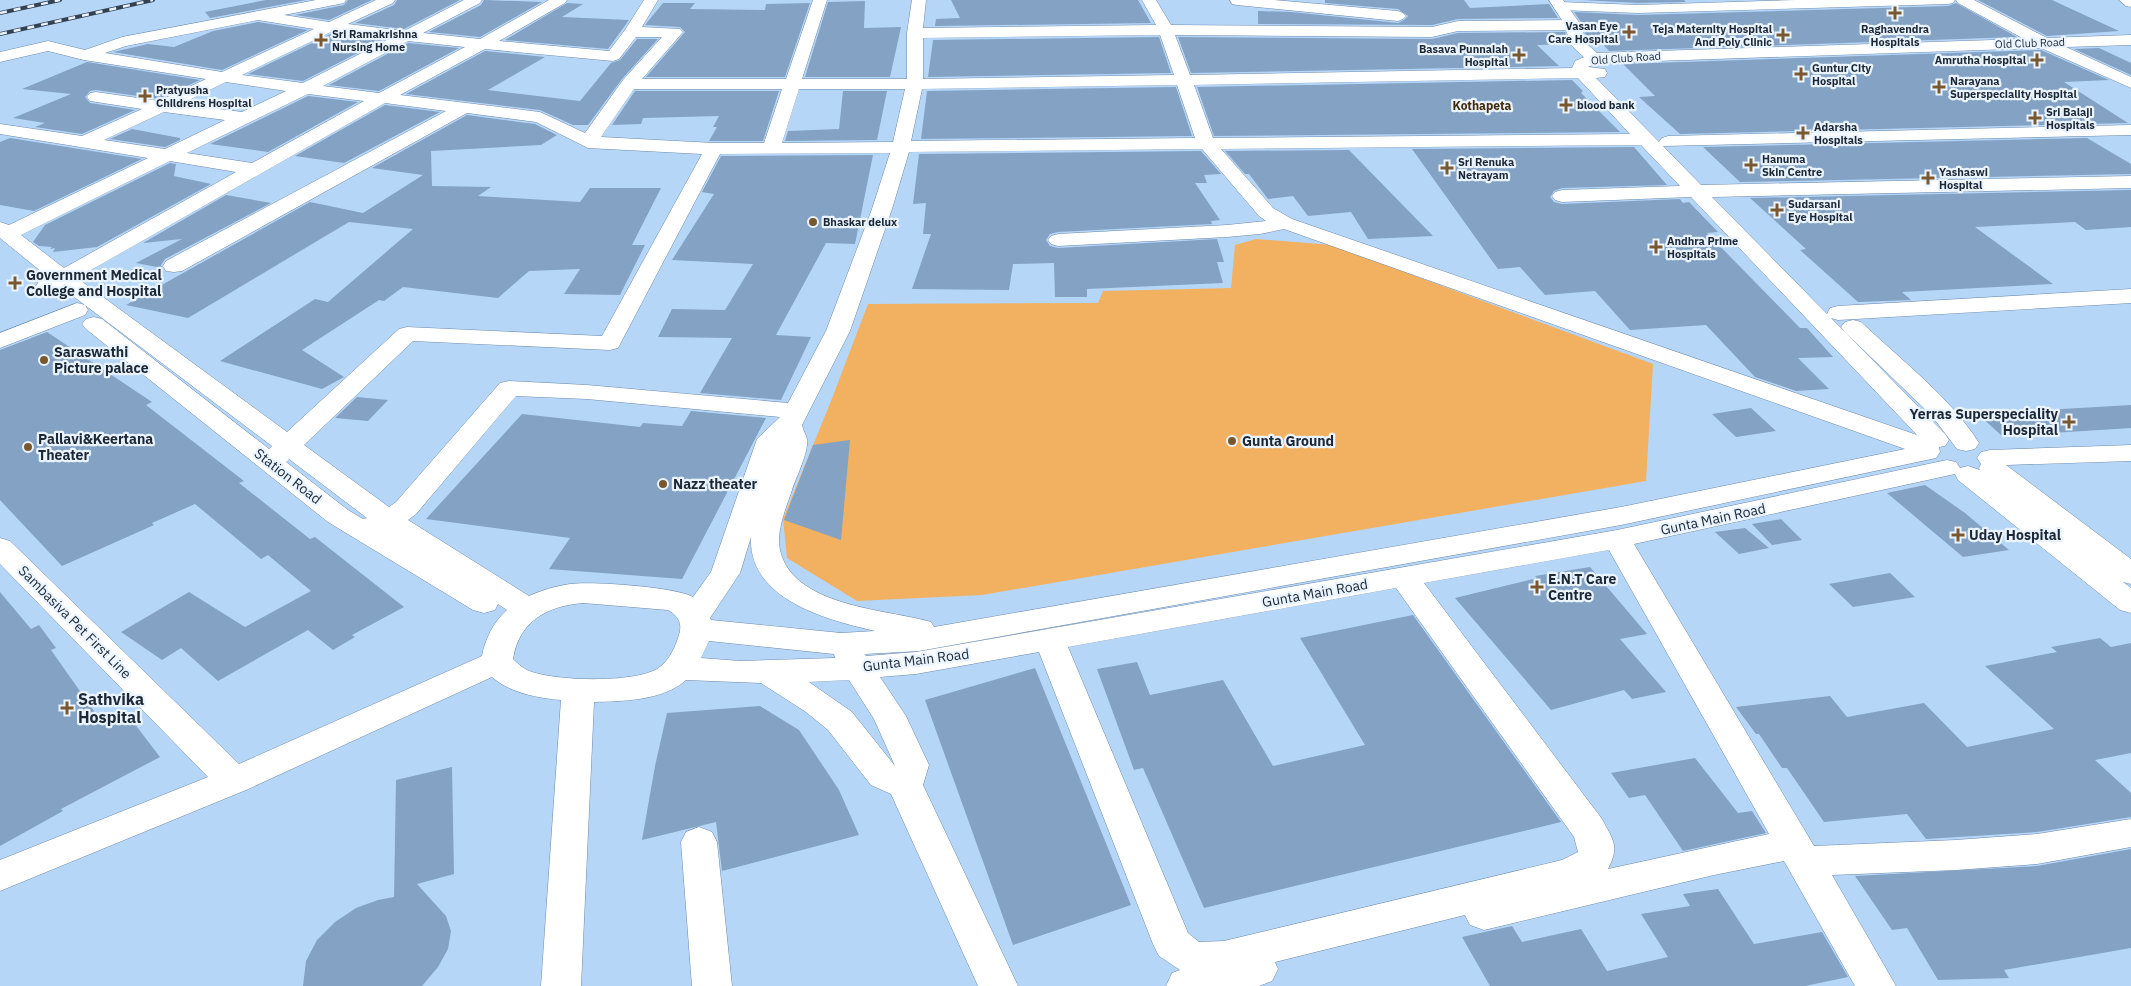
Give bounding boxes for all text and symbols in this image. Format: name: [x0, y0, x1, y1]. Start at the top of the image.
marker: Raghavendra Hospitals: [1888, 6, 1902, 20]
place label: Vasan Eye Care Hospital: [1548, 19, 1619, 46]
place label: Teja Maternity Hospital And Poly Clinic: [1652, 22, 1773, 49]
place label: Raghavendra Hospitals: [1861, 22, 1929, 49]
marker: Vasan Eye Care Hospital: [1622, 25, 1636, 39]
place label: Sri Ramakrishna Nursing Home: [332, 27, 418, 54]
marker: Teja Maternity Hospital And Poly Clinic: [1776, 28, 1790, 42]
marker: Sri Ramakrishna Nursing Home: [314, 33, 328, 47]
street label: Old Club Road: [1995, 35, 2065, 51]
place label: Basava Punnaiah Hospital: [1419, 42, 1509, 69]
marker: Basava Punnaiah Hospital: [1512, 48, 1526, 62]
street label: Old Club Road: [1591, 49, 1661, 67]
place label: Amrutha Hospital: [1935, 53, 2027, 67]
marker: Amrutha Hospital: [2030, 53, 2044, 67]
place label: Guntur City Hospital: [1812, 61, 1871, 88]
marker: Guntur City Hospital: [1794, 67, 1808, 81]
place label: Narayana Superspeciality Hospital: [1950, 74, 2077, 101]
marker: Narayana Superspeciality Hospital: [1932, 80, 1946, 94]
place label: Pratyusha Childrens Hospital: [156, 83, 252, 110]
marker: Pratyusha Childrens Hospital: [138, 89, 152, 103]
district label: Kothapeta: [1453, 98, 1512, 113]
marker: blood bank: [1559, 98, 1573, 112]
place label: blood bank: [1577, 98, 1635, 112]
place label: Sri Balaji Hospitals: [2046, 105, 2095, 132]
marker: Sri Balaji Hospitals: [2028, 111, 2042, 125]
place label: Adarsha Hospitals: [1814, 120, 1863, 147]
marker: Adarsha Hospitals: [1796, 126, 1810, 140]
place label: Hanuma Skin Centre: [1762, 152, 1822, 179]
place label: Sri Renuka Netrayam: [1458, 155, 1514, 182]
marker: Hanuma Skin Centre: [1744, 158, 1758, 172]
marker: Sri Renuka Netrayam: [1440, 161, 1454, 175]
place label: Yashaswi Hospital: [1939, 165, 1988, 192]
marker: Yashaswi Hospital: [1921, 171, 1935, 185]
place label: Sudarsani Eye Hospital: [1788, 197, 1853, 224]
marker: Sudarsani Eye Hospital: [1770, 203, 1784, 217]
place label: Bhaskar delux: [823, 215, 897, 229]
marker: Bhaskar delux: [807, 216, 819, 228]
place label: Andhra Prime Hospitals: [1667, 234, 1738, 261]
marker: Andhra Prime Hospitals: [1649, 240, 1663, 254]
place label: Government Medical College and Hospital: [26, 266, 162, 300]
marker: Government Medical College and Hospital: [8, 276, 22, 290]
place label: Saraswathi Picture palace: [54, 343, 149, 377]
marker: Saraswathi Picture palace: [38, 354, 50, 366]
place label: Yerras Superspeciality Hospital: [1910, 405, 2059, 439]
marker: Yerras Superspeciality Hospital: [2062, 415, 2076, 429]
place label: Pallavi&Keertana Theater: [38, 430, 153, 464]
place label: Gunta Ground: [1242, 432, 1334, 450]
marker: Gunta Ground: [1226, 435, 1238, 447]
marker: Pallavi&Keertana Theater: [22, 441, 34, 453]
street label: Station Road: [251, 444, 325, 508]
place label: Nazz theater: [673, 475, 758, 493]
marker: Nazz theater: [657, 478, 669, 490]
street label: Gunta Main Road: [1659, 499, 1767, 539]
place label: Uday Hospital: [1969, 526, 2061, 544]
marker: Uday Hospital: [1951, 528, 1965, 542]
street label: Sambasiva Pet First Line: [15, 562, 136, 683]
place label: E.N.T Care Centre: [1548, 570, 1616, 604]
street label: Gunta Main Road: [1261, 575, 1369, 611]
marker: E.N.T Care Centre: [1530, 580, 1544, 594]
street label: Gunta Main Road: [862, 645, 970, 675]
place label: Sathvika Hospital: [78, 689, 144, 727]
marker: Sathvika Hospital: [60, 701, 74, 715]

